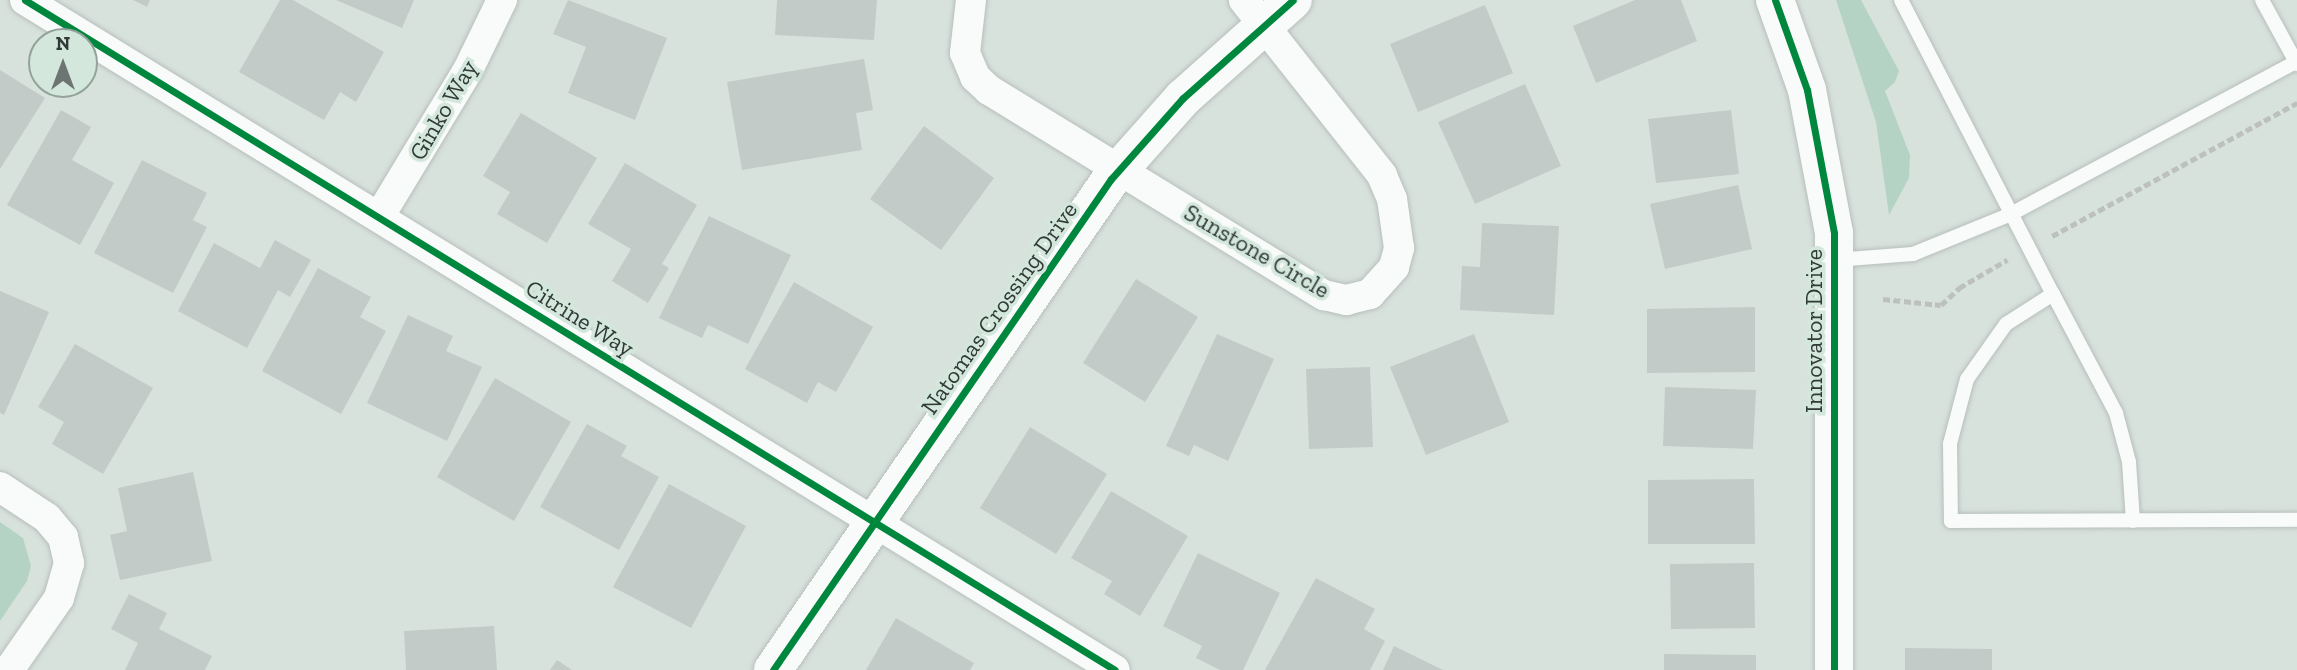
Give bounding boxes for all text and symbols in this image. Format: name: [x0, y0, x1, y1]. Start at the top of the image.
north arrow: [28, 28, 98, 98]
text: N: [56, 32, 70, 55]
street label: Ginko Way: [403, 54, 483, 166]
street label: Natomas Crossing Drive: [915, 196, 1083, 420]
street label: Sunstone Circle: [1179, 198, 1335, 304]
street label: Innovator Drive: [1800, 249, 1828, 413]
street label: Citrine Way: [520, 273, 640, 363]

